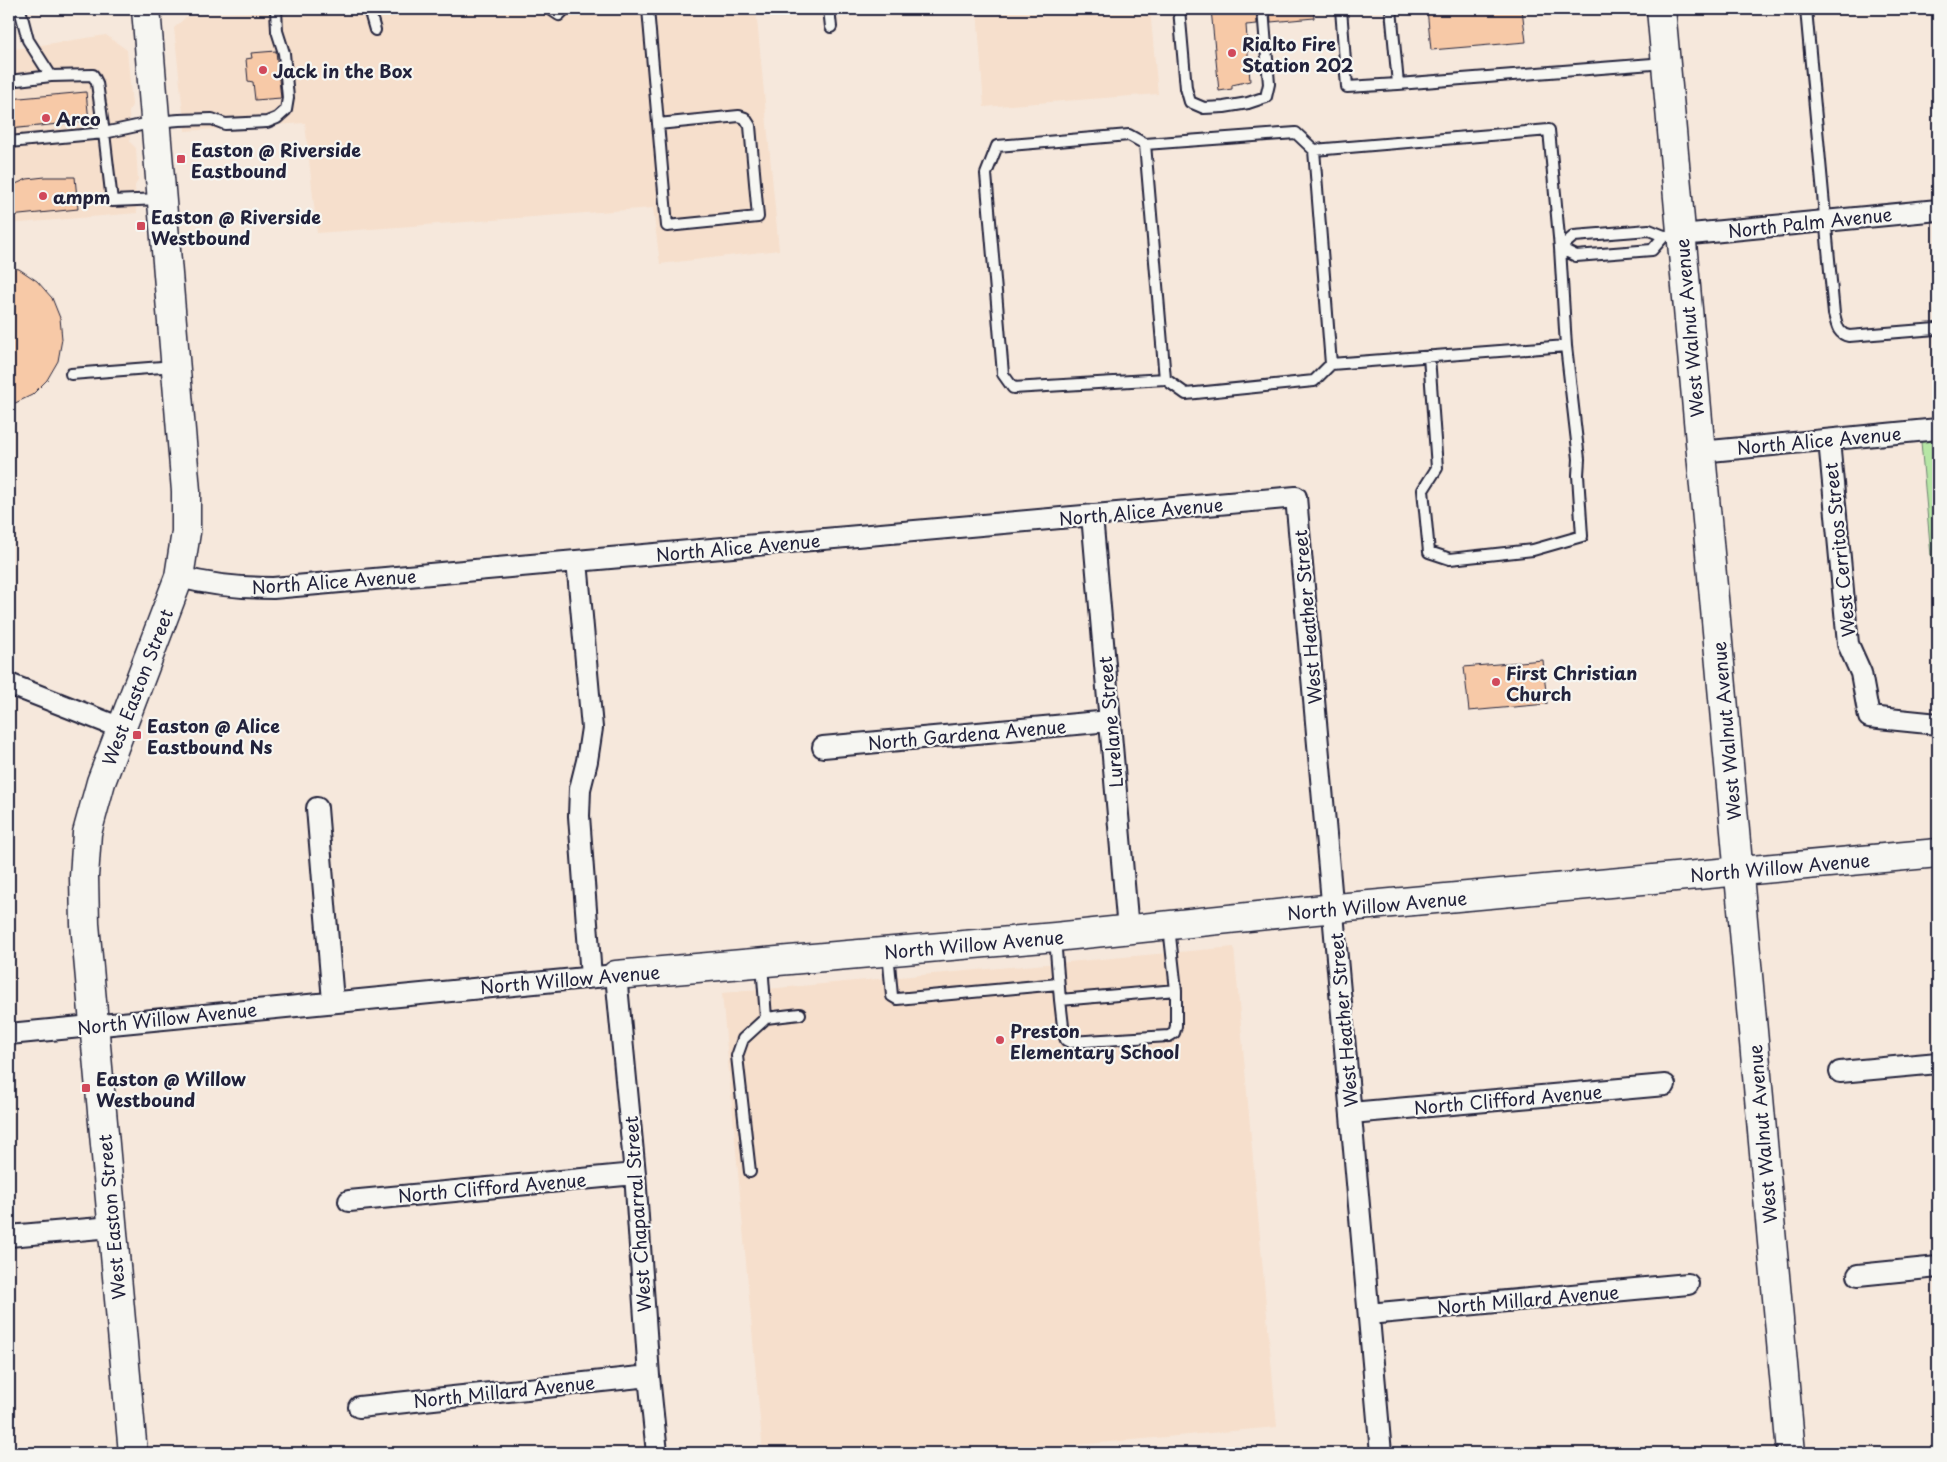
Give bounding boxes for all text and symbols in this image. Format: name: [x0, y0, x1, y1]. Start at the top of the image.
place label: Rialto Fire Station 202: [1242, 30, 1354, 78]
marker: Rialto Fire Station 202: [1226, 47, 1238, 59]
place label: Jack in the Box: [273, 57, 412, 84]
marker: Jack in the Box: [257, 64, 269, 76]
place label: Arco: [56, 105, 101, 132]
marker: Arco: [40, 112, 52, 124]
place label: Easton @ Riverside Eastbound: [191, 136, 361, 184]
marker: Easton @ Riverside Eastbound: [175, 153, 187, 165]
place label: ampm: [53, 183, 111, 210]
marker: ampm: [37, 190, 49, 202]
street label: North Palm Avenue: [1727, 200, 1894, 244]
place label: Easton @ Riverside Westbound: [151, 203, 321, 251]
marker: Easton @ Riverside Westbound: [135, 220, 147, 232]
street label: West Walnut Avenue: [1668, 237, 1710, 419]
street label: North Alice Avenue: [1736, 419, 1902, 461]
street label: West Cerritos Street: [1816, 461, 1862, 638]
street label: North Alice Avenue: [1058, 490, 1224, 532]
street label: North Alice Avenue: [655, 526, 821, 568]
street label: West Heather Street: [1286, 529, 1328, 705]
street label: North Alice Avenue: [251, 562, 417, 600]
street label: West Easton Street: [95, 605, 179, 769]
street label: West Walnut Avenue: [1705, 640, 1747, 822]
street label: Lurelane Street: [1091, 655, 1129, 789]
place label: First Christian Church: [1506, 659, 1637, 707]
marker: First Christian Church: [1490, 676, 1502, 688]
place label: Easton @ Alice Eastbound Ns: [147, 712, 280, 760]
street label: North Gardena Avenue: [867, 712, 1067, 756]
marker: Easton @ Alice Eastbound Ns: [131, 729, 143, 741]
street label: North Willow Avenue: [1689, 846, 1871, 888]
street label: North Willow Avenue: [1286, 884, 1468, 926]
street label: North Willow Avenue: [883, 923, 1065, 965]
street label: West Heather Street: [1322, 932, 1364, 1108]
street label: North Willow Avenue: [479, 958, 661, 1000]
street label: North Willow Avenue: [76, 995, 258, 1041]
place label: Preston Elementary School: [1010, 1017, 1180, 1065]
marker: Preston Elementary School: [994, 1034, 1006, 1046]
street label: West Walnut Avenue: [1741, 1043, 1783, 1225]
place label: Easton @ Willow Westbound: [96, 1065, 246, 1113]
street label: North Clifford Avenue: [1413, 1077, 1603, 1121]
marker: Easton @ Willow Westbound: [80, 1082, 92, 1094]
street label: West Chaparral Street: [617, 1115, 657, 1313]
street label: West Easton Street: [90, 1133, 132, 1301]
street label: North Clifford Avenue: [397, 1165, 587, 1209]
street label: North Millard Avenue: [1436, 1278, 1620, 1320]
street label: North Millard Avenue: [412, 1368, 596, 1414]

